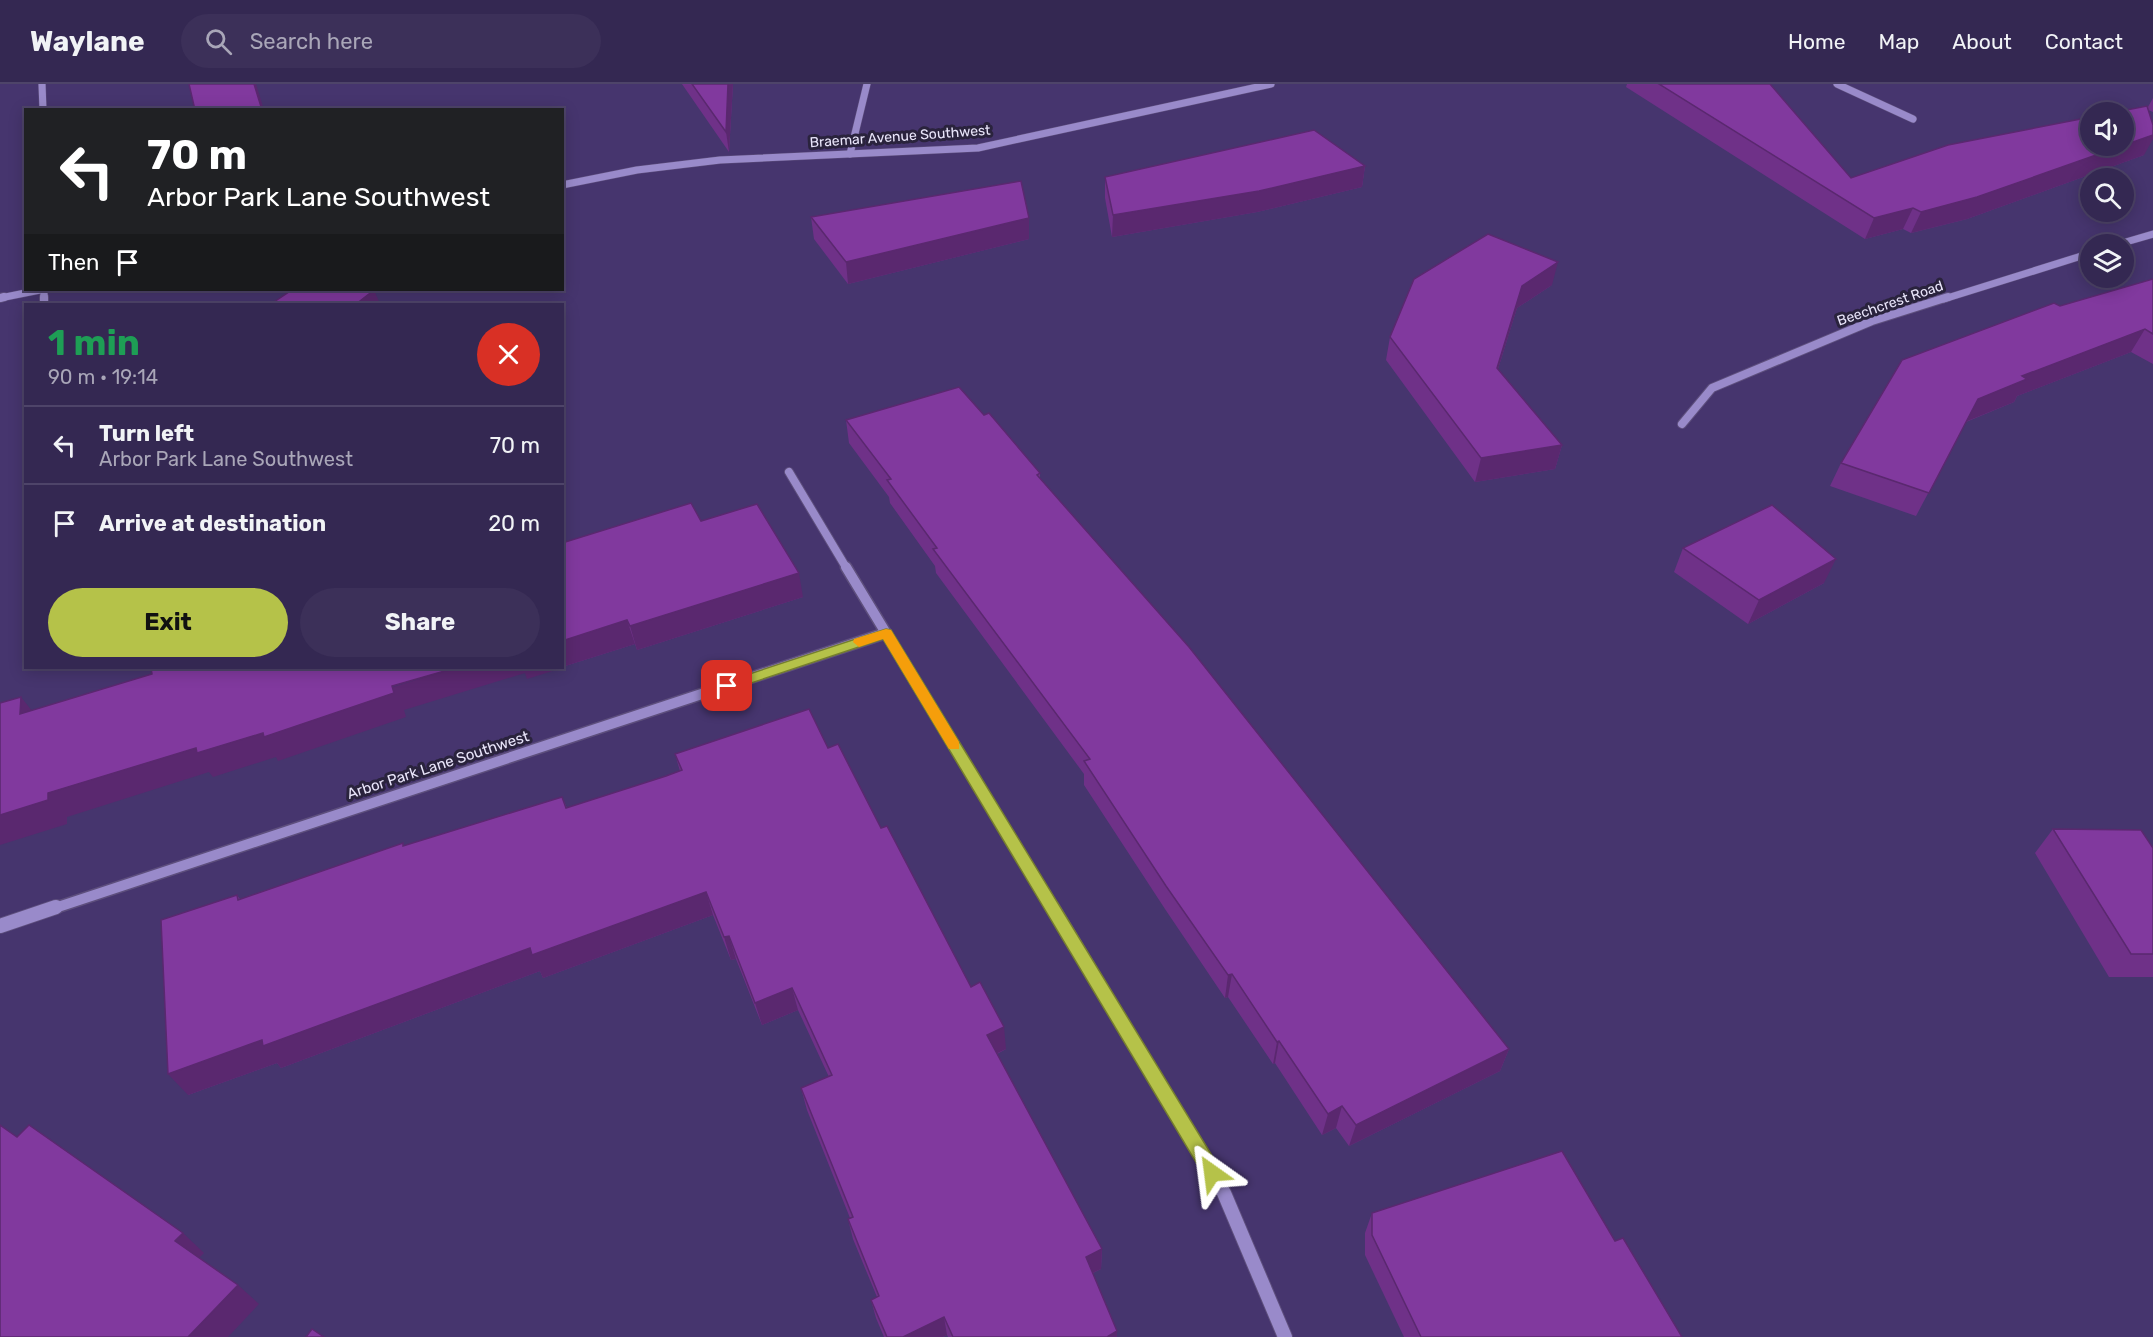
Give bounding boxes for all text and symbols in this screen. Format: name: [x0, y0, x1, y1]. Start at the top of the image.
search box: [181, 14, 601, 68]
text: Waylane: [30, 25, 145, 58]
icon: search: [202, 25, 235, 58]
text: Search here: [250, 28, 373, 55]
text: Home: [1788, 29, 1845, 54]
text: Map: [1878, 29, 1919, 54]
text: About: [1952, 29, 2012, 54]
text: Contact: [2045, 29, 2123, 54]
map controls: [2080, 102, 2134, 288]
button: sound: [2080, 102, 2134, 156]
street label: Braemar Avenue Southwest: [809, 122, 992, 151]
text: 70 m: [147, 130, 247, 180]
icon: left: [48, 132, 126, 210]
button: search: [2080, 168, 2134, 222]
text: Arbor Park Lane Southwest: [147, 181, 490, 213]
button: layers: [2080, 234, 2134, 288]
icon: arrive: [111, 246, 144, 279]
text: Then: [48, 249, 99, 276]
street label: Beechcrest Road: [1835, 277, 1946, 330]
text: 1 min: [48, 321, 140, 364]
button: close: [477, 323, 540, 386]
text: 90 m · 19:14: [48, 365, 158, 389]
text: Turn left: [99, 420, 194, 447]
icon: left: [48, 429, 81, 462]
text: 70 m: [490, 432, 540, 459]
text: Arbor Park Lane Southwest: [99, 447, 353, 471]
icon: arrive: [48, 507, 81, 540]
text: Arrive at destination: [99, 510, 326, 537]
text: 20 m: [488, 510, 540, 537]
button: Exit: [48, 588, 288, 657]
button: Share: [300, 588, 540, 657]
pin: [701, 660, 752, 711]
icon: arrive: [710, 669, 743, 702]
street label: Arbor Park Lane Southwest: [345, 727, 532, 803]
position arrow: [1180, 1141, 1244, 1205]

